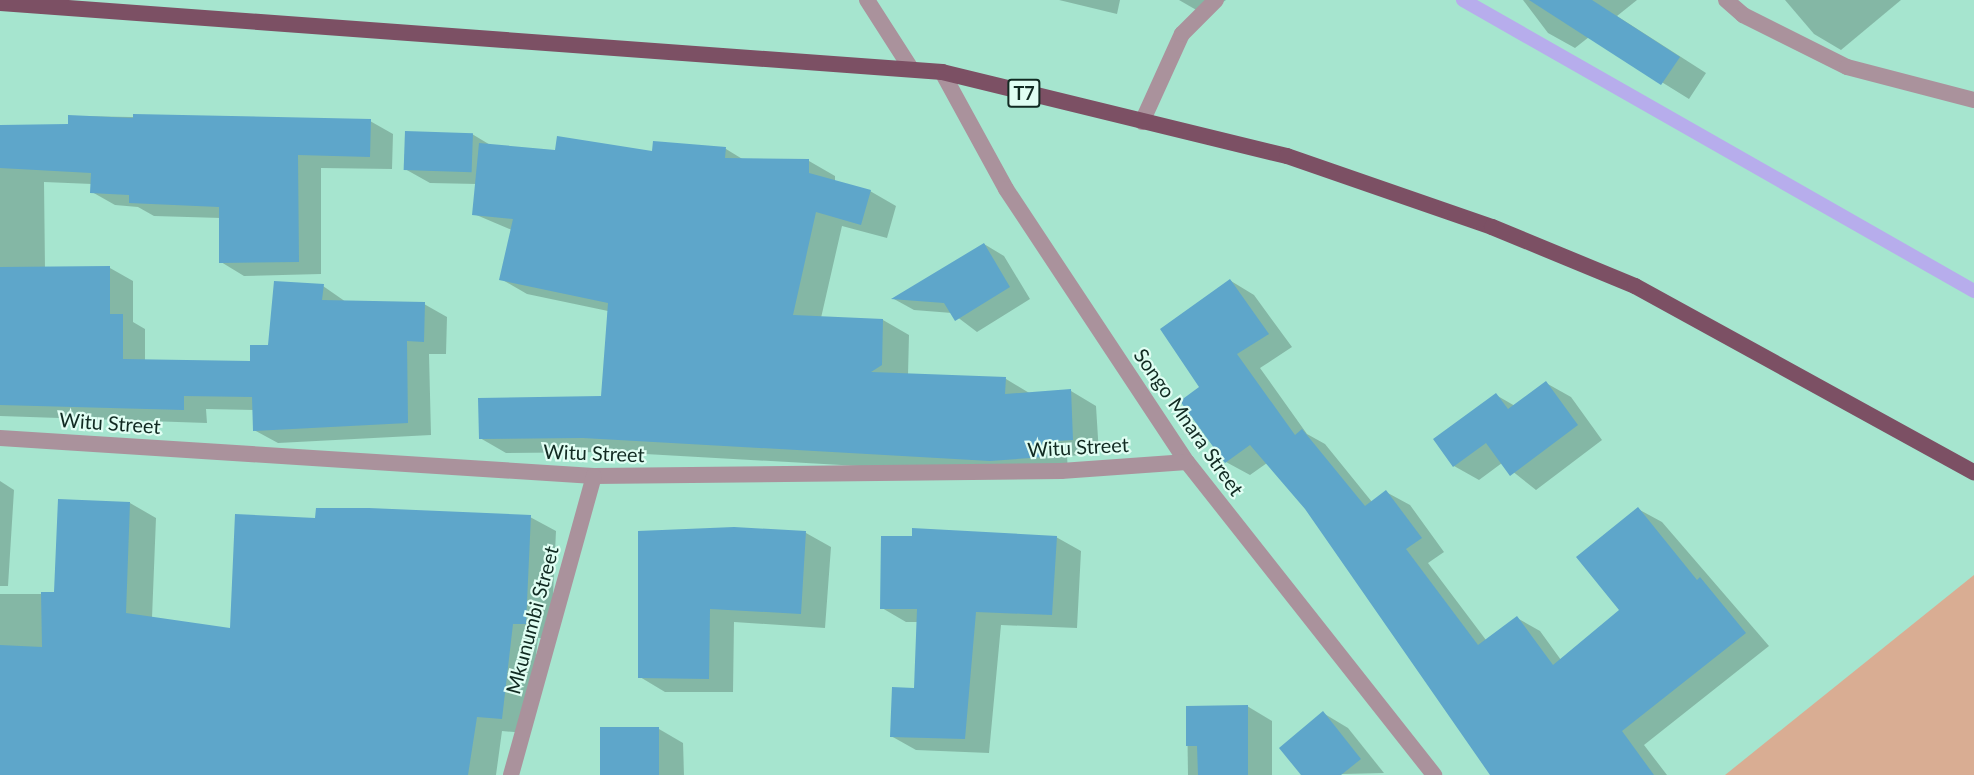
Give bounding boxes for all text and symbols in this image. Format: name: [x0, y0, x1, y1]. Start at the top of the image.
road number: T7: [1006, 78, 1042, 108]
street label: Songo Mnara Street: [1129, 344, 1249, 500]
street label: Witu Street: [59, 407, 161, 439]
street label: Witu Street: [1027, 432, 1129, 462]
street label: Witu Street: [543, 439, 645, 467]
street label: Mkunumbi Street: [501, 543, 563, 697]

